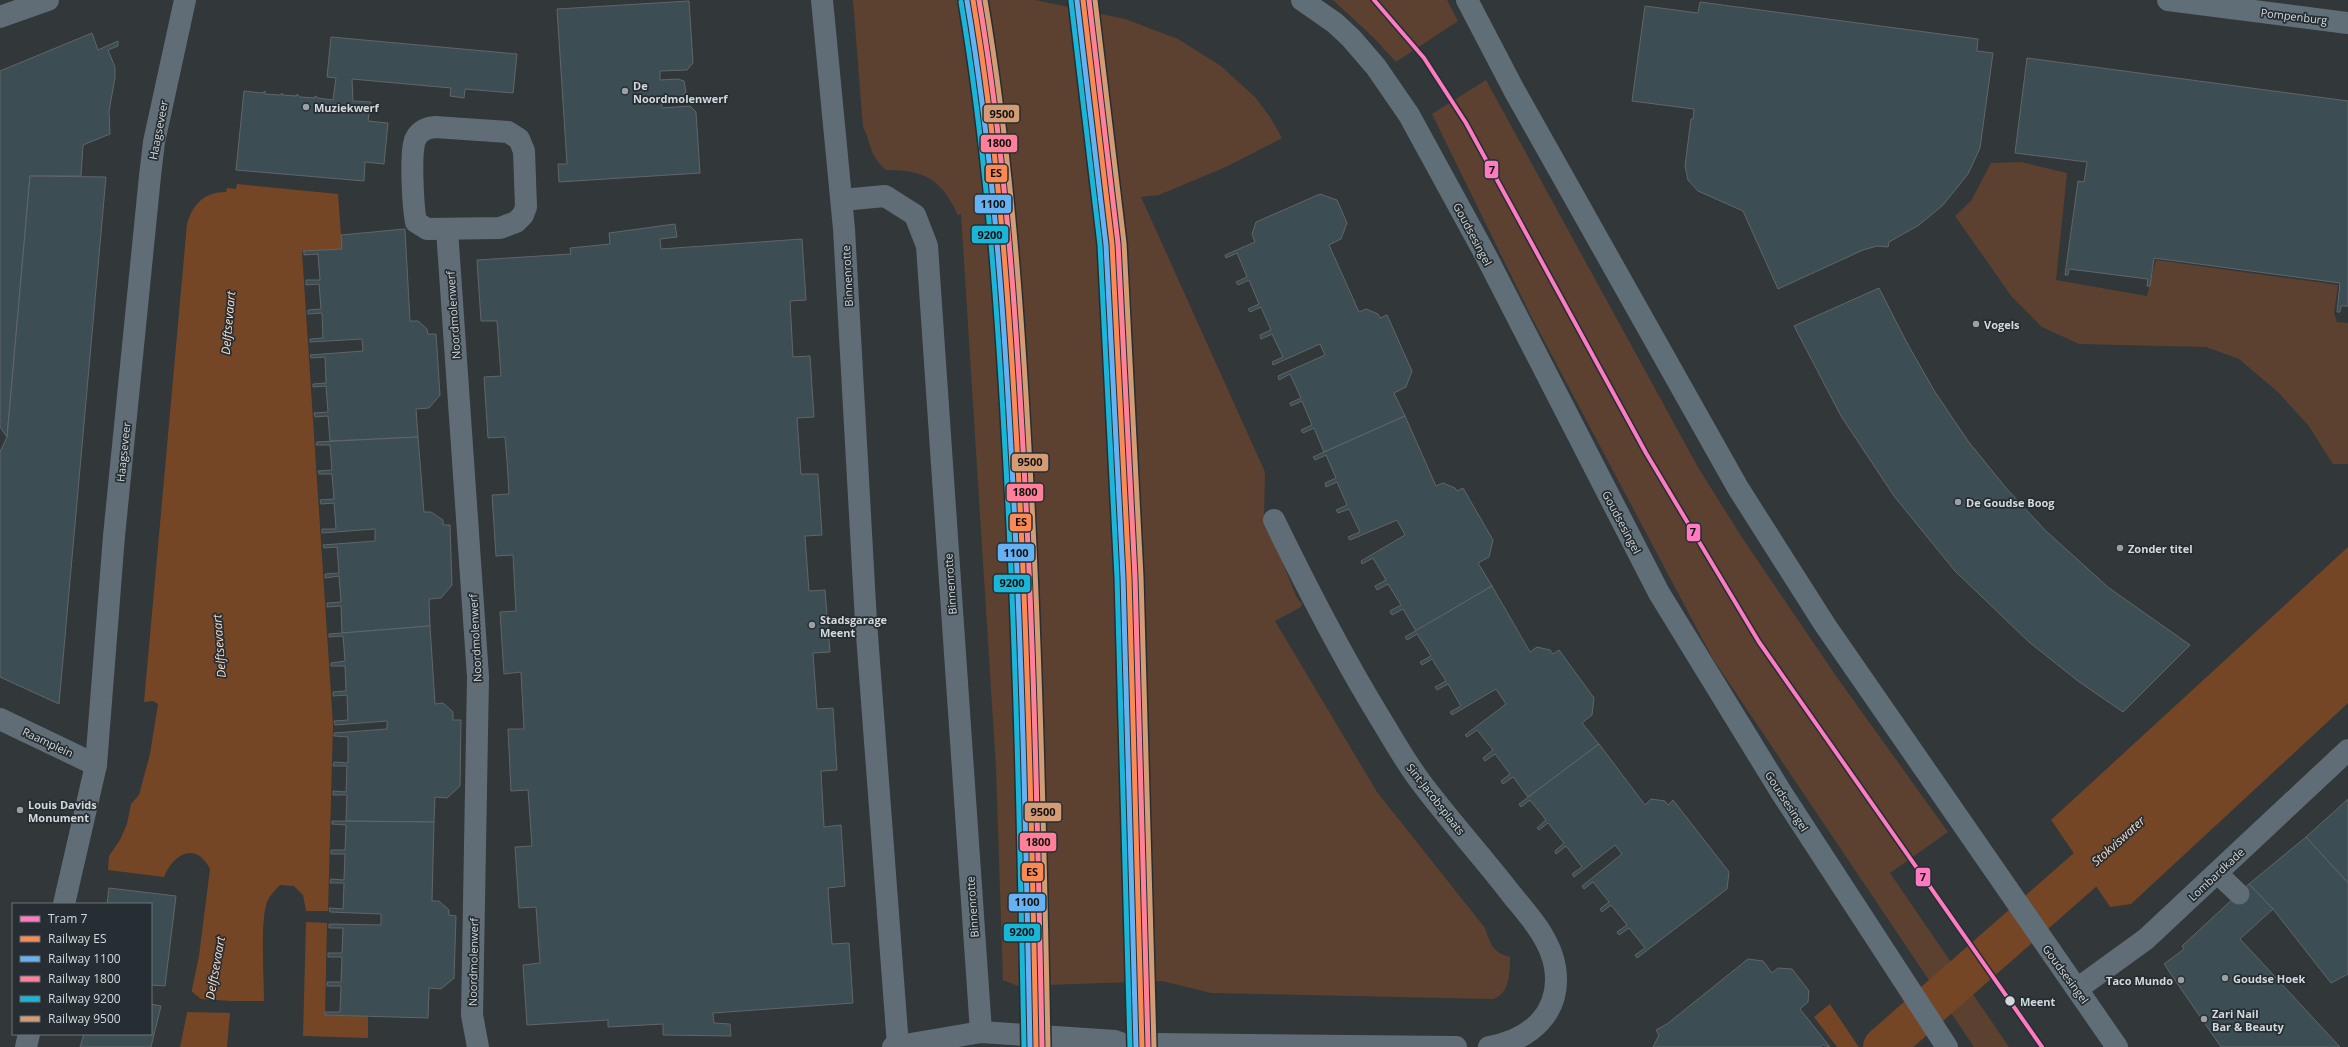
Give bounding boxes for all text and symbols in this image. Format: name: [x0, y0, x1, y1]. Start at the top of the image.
street label: Pompenburg: [2260, 4, 2328, 28]
place label: De Noordmolenwerf: [633, 78, 728, 106]
marker: De Noordmolenwerf: [620, 86, 630, 96]
street label: Haagseveer: [145, 99, 171, 161]
place label: Muziekwerf: [314, 100, 380, 115]
marker: Muziekwerf: [301, 102, 311, 112]
line badge: 9500: [983, 104, 1020, 123]
text: 9500: [989, 106, 1015, 121]
line badge: 1800: [980, 134, 1018, 153]
text: 1800: [986, 135, 1012, 150]
line badge: 7: [1484, 160, 1499, 179]
text: 7: [1489, 162, 1495, 177]
line badge: ES: [985, 164, 1008, 183]
text: ES: [990, 165, 1002, 180]
line badge: 1100: [974, 194, 1012, 214]
text: 1100: [980, 196, 1006, 211]
street label: Goudsesingel: [1450, 200, 1496, 268]
line badge: 9200: [971, 225, 1009, 244]
text: 9200: [977, 227, 1003, 242]
street label: Binnenrotte: [838, 245, 856, 307]
street label: Noordmolenwerf: [442, 269, 464, 359]
water label: Delftsevaart: [217, 290, 239, 355]
place label: Vogels: [1984, 317, 2020, 332]
marker: Vogels: [1971, 319, 1981, 329]
street label: Haagseveer: [112, 421, 134, 483]
line badge: 9500: [1011, 453, 1049, 472]
text: 9500: [1017, 454, 1043, 469]
line badge: 1800: [1006, 483, 1044, 502]
text: 1800: [1012, 484, 1038, 499]
street label: Goudsesingel: [1599, 488, 1645, 556]
place label: De Goudse Boog: [1966, 495, 2055, 510]
marker: De Goudse Boog: [1953, 497, 1963, 507]
line badge: ES: [1009, 513, 1032, 532]
text: ES: [1015, 514, 1027, 529]
line badge: 7: [1686, 523, 1701, 542]
text: 7: [1690, 524, 1696, 539]
place label: Zonder titel: [2128, 541, 2193, 556]
line badge: 1100: [997, 543, 1035, 562]
marker: Zonder titel: [2115, 543, 2125, 553]
text: 1100: [1003, 545, 1029, 560]
street label: Binnenrotte: [940, 553, 960, 615]
line badge: 9200: [993, 574, 1031, 593]
text: 9200: [999, 575, 1025, 590]
street label: Noordmolenwerf: [465, 592, 485, 682]
place label: Stadsgarage Meent: [820, 612, 888, 640]
water label: Delftsevaart: [208, 613, 230, 678]
marker: Stadsgarage Meent: [807, 620, 817, 630]
street label: Raamplein: [20, 724, 76, 760]
street label: Sint-Jacobsplaats: [1403, 760, 1469, 838]
street label: Goudsesingel: [1762, 768, 1812, 834]
place label: Louis Davids Monument: [28, 797, 97, 825]
line badge: 9500: [1024, 802, 1062, 822]
text: 9500: [1030, 804, 1056, 819]
marker: Louis Davids Monument: [15, 805, 25, 815]
water label: Stokviswater: [2088, 812, 2149, 870]
line badge: 1800: [1019, 832, 1057, 852]
text: 1800: [1025, 834, 1051, 849]
street label: Lombardkade: [2185, 844, 2247, 904]
line badge: ES: [1021, 862, 1044, 882]
text: ES: [1026, 864, 1038, 879]
line badge: 7: [1915, 867, 1931, 887]
text: 7: [1920, 869, 1926, 884]
street label: Binnenrotte: [962, 876, 982, 938]
line badge: 1100: [1008, 893, 1046, 912]
text: 1100: [1014, 894, 1040, 909]
legend: [12, 903, 152, 1035]
text: Tram 7: [48, 910, 87, 927]
street label: Noordmolenwerf: [465, 917, 481, 1006]
line badge: 9200: [1003, 923, 1041, 942]
text: 9200: [1009, 924, 1035, 939]
text: Railway ES: [48, 930, 106, 947]
water label: Delftsevaart: [201, 934, 229, 1001]
street label: Goudsesingel: [2040, 942, 2092, 1006]
text: Railway 1100: [48, 950, 121, 967]
text: Railway 1800: [48, 970, 121, 987]
place label: Goudse Hoek: [2233, 971, 2306, 986]
place label: Taco Mundo: [2106, 973, 2173, 988]
marker: Goudse Hoek: [2220, 973, 2230, 983]
marker: Taco Mundo: [2176, 975, 2186, 985]
text: Railway 9200: [48, 990, 121, 1007]
marker: Meent: [2003, 994, 2017, 1008]
place label: Meent: [2020, 994, 2056, 1009]
place label: Zari Nail Bar & Beauty: [2212, 1006, 2285, 1034]
text: Railway 9500: [48, 1010, 121, 1027]
marker: Zari Nail Bar & Beauty: [2199, 1014, 2209, 1024]

